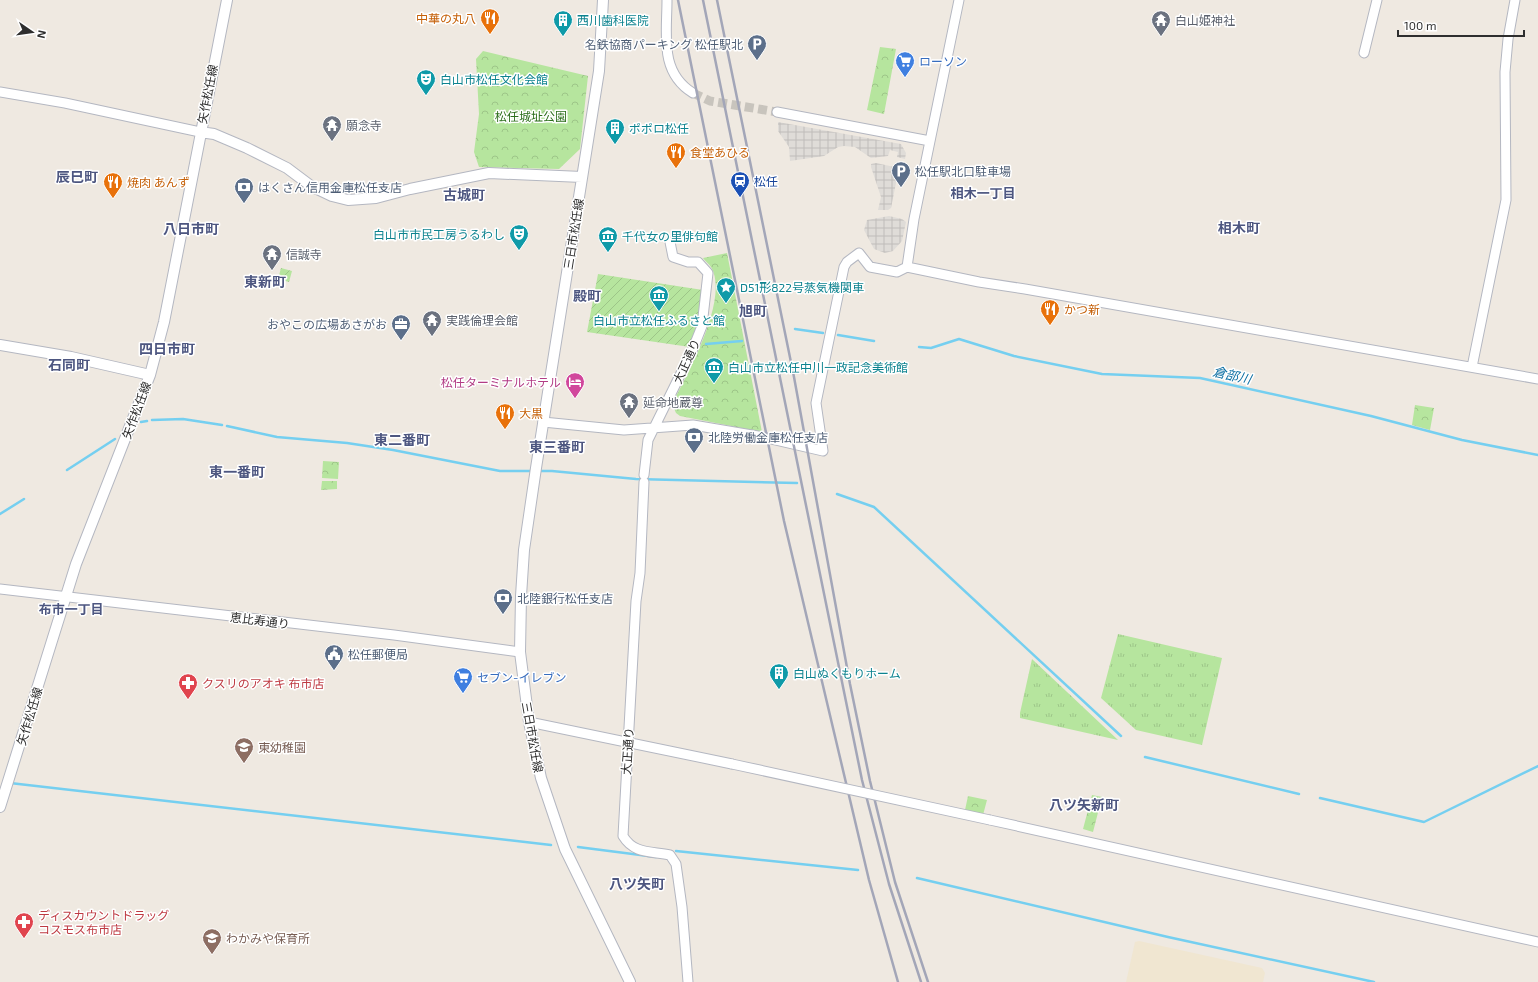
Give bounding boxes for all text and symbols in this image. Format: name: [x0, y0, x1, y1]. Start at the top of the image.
restaurant icon: 中華の丸八: [479, 7, 501, 35]
building icon: 西川歯科医院: [552, 9, 574, 37]
temple icon: 白山姫神社: [1150, 9, 1172, 37]
place label: 中華の丸八: [416, 11, 476, 25]
north arrow: [12, 12, 52, 52]
scale bar: [1398, 12, 1524, 38]
place label: 西川歯科医院: [577, 13, 649, 27]
place label: 白山姫神社: [1175, 13, 1235, 27]
text: 100 m: [1404, 18, 1436, 32]
text: N: [35, 29, 49, 40]
parking icon: 名鉄協商パーキング 松任駅北: [746, 33, 768, 61]
place label: 名鉄協商パーキング 松任駅北: [585, 37, 743, 51]
supermarket icon: ローソン: [894, 50, 916, 78]
place label: ローソン: [919, 54, 967, 68]
street label: 矢作松任線: [194, 63, 220, 125]
theatre icon: 白山市松任文化会館: [415, 68, 437, 96]
place label: 白山市松任文化会館: [440, 72, 548, 86]
park label: 松任城址公園: [495, 109, 567, 123]
temple icon: 願念寺: [321, 114, 343, 142]
building icon: ポポロ松任: [604, 117, 626, 145]
place label: 願念寺: [346, 118, 382, 132]
place label: ポポロ松任: [629, 121, 689, 135]
restaurant icon: 食堂あひる: [665, 141, 687, 169]
place label: 食堂あひる: [690, 145, 750, 159]
parking icon: 松任駅北口駐車場: [890, 160, 912, 188]
place label: 松任駅北口駐車場: [915, 164, 1011, 178]
district label: 辰巳町: [56, 168, 98, 185]
station icon: 松任: [729, 170, 751, 198]
restaurant icon: 焼肉 あんず: [102, 171, 124, 199]
place label: 松任: [754, 174, 778, 188]
place label: 焼肉 あんず: [127, 175, 190, 189]
bank icon: はくさん信用金庫松任支店: [233, 176, 255, 204]
place label: はくさん信用金庫松任支店: [258, 180, 402, 194]
district label: 相木一丁目: [950, 185, 1016, 201]
district label: 古城町: [443, 186, 485, 203]
street label: 三日市松任線: [560, 197, 586, 271]
district label: 相木町: [1218, 219, 1260, 236]
district label: 八日市町: [163, 220, 219, 237]
theatre icon: 白山市市民工房うるわし: [508, 223, 530, 251]
museum icon: 千代女の里俳句館: [597, 225, 619, 253]
place label: 白山市市民工房うるわし: [373, 227, 505, 241]
place label: 千代女の里俳句館: [622, 229, 718, 243]
temple icon: 信誠寺: [261, 243, 283, 271]
place label: 信誠寺: [286, 247, 322, 261]
district label: 東新町: [244, 273, 286, 290]
place icon: D51形822号蒸気機関車: [715, 276, 737, 304]
place label: D51形822号蒸気機関車: [740, 280, 864, 294]
museum icon: 白山市立松任ふるさと館: [648, 284, 670, 312]
district label: 殿町: [573, 287, 601, 304]
restaurant icon: かつ新: [1039, 298, 1061, 326]
district label: 旭町: [739, 302, 767, 319]
place label: かつ新: [1064, 302, 1100, 316]
temple icon: 実践倫理会館: [421, 309, 443, 337]
office icon: おやこの広場あさがお: [390, 313, 412, 341]
place label: 実践倫理会館: [446, 313, 518, 327]
place label: 白山市立松任ふるさと館: [593, 313, 725, 327]
place label: おやこの広場あさがお: [267, 317, 387, 331]
street label: 大正通り: [670, 336, 702, 386]
district label: 四日市町: [139, 340, 195, 357]
district label: 石同町: [48, 356, 90, 373]
museum icon: 白山市立松任中川一政記念美術館: [703, 356, 725, 384]
place label: 白山市立松任中川一政記念美術館: [728, 360, 908, 374]
water label: 倉部川: [1211, 363, 1255, 388]
hotel icon: 松任ターミナルホテル: [564, 371, 586, 399]
place label: 松任ターミナルホテル: [441, 375, 561, 389]
street label: 矢作松任線: [119, 379, 153, 441]
temple icon: 延命地蔵尊: [618, 391, 640, 419]
place label: 延命地蔵尊: [643, 395, 703, 409]
restaurant icon: 大黒: [494, 402, 516, 430]
place label: 大黒: [519, 406, 543, 420]
bank icon: 北陸労働金庫松任支店: [683, 426, 705, 454]
place label: 北陸労働金庫松任支店: [708, 430, 828, 444]
district label: 東二番町: [374, 431, 430, 448]
district label: 東三番町: [529, 438, 585, 455]
district label: 東一番町: [209, 463, 265, 480]
bank icon: 北陸銀行松任支店: [492, 587, 514, 615]
place label: 北陸銀行松任支店: [517, 591, 613, 605]
district label: 布市一丁目: [38, 601, 104, 617]
street label: 恵比寿通り: [229, 609, 291, 631]
public building icon: 松任郵便局: [323, 643, 345, 671]
place label: 松任郵便局: [348, 647, 408, 661]
building icon: 白山ぬくもりホーム: [768, 662, 790, 690]
supermarket icon: セブン-イレブン: [452, 666, 474, 694]
place label: 白山ぬくもりホーム: [793, 666, 901, 680]
place label: セブン-イレブン: [477, 670, 566, 684]
pharmacy icon: クスリのアオキ 布市店: [177, 672, 199, 700]
place label: クスリのアオキ 布市店: [202, 676, 324, 690]
street label: 矢作松任線: [14, 685, 44, 747]
street label: 三日市松任線: [520, 700, 546, 774]
street label: 大正通り: [618, 727, 636, 775]
school or university icon: 東幼稚園: [233, 736, 255, 764]
place label: 東幼稚園: [258, 740, 306, 754]
district label: 八ツ矢新町: [1049, 796, 1119, 813]
district label: 八ツ矢町: [609, 875, 665, 892]
place label: ディスカウントドラッグ コスモス布市店: [38, 908, 169, 936]
pharmacy icon: ディスカウントドラッグ コスモス布市店: [13, 911, 35, 939]
school or university icon: わかみや保育所: [201, 927, 223, 955]
place label: わかみや保育所: [226, 931, 310, 945]

